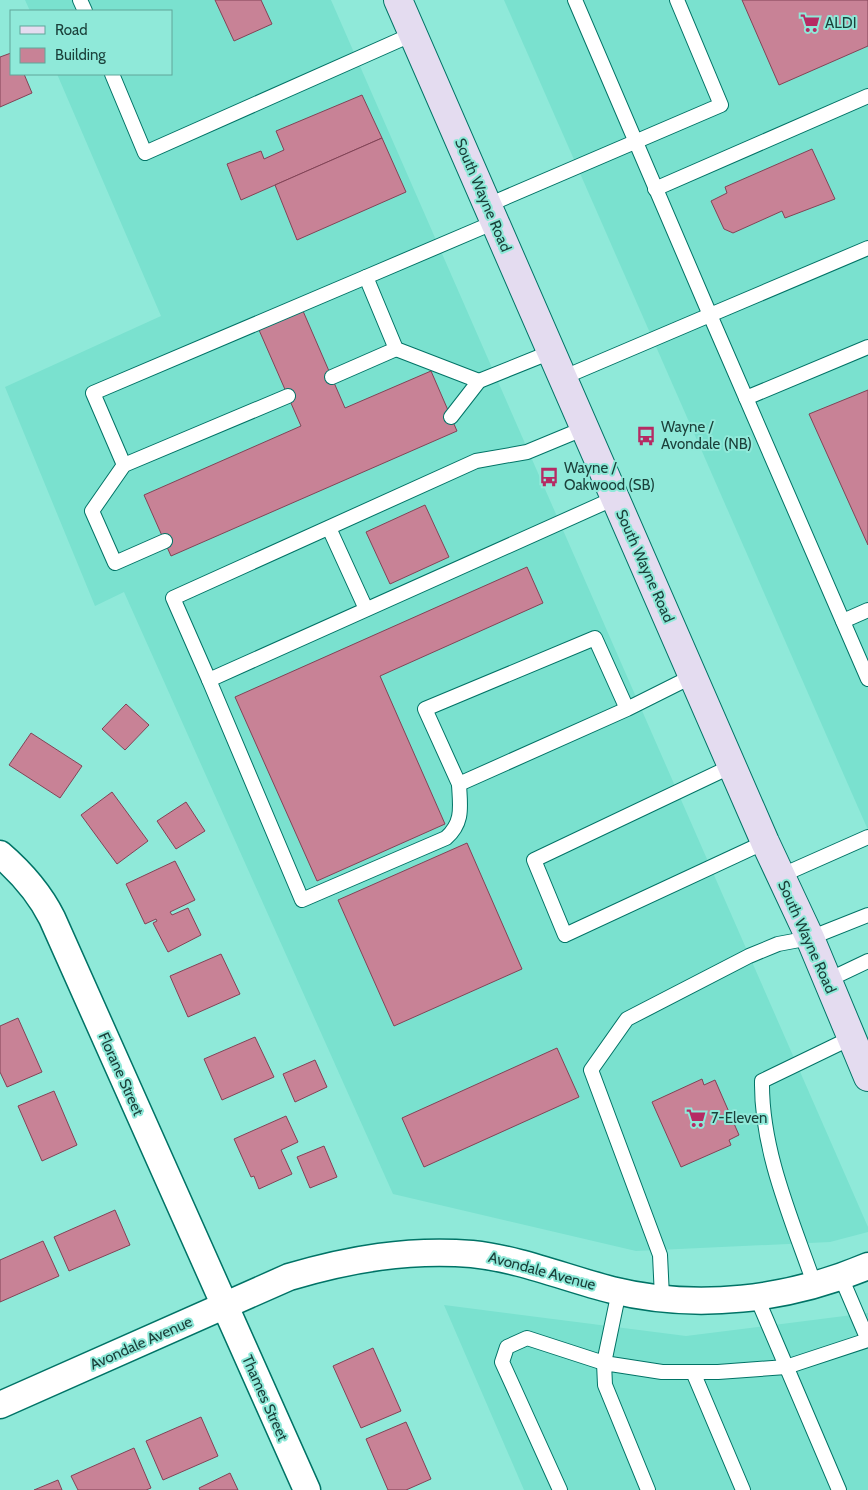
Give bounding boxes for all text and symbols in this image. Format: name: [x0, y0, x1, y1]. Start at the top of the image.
legend: [10, 10, 172, 75]
supermarket icon: ALDI: [799, 12, 821, 34]
place label: ALDI: [825, 14, 857, 32]
text: Road: [55, 21, 88, 39]
text: Building: [55, 46, 106, 64]
street label: South Wayne Road: [451, 136, 515, 254]
place label: Wayne / Avondale (NB): [661, 418, 752, 453]
bus stop icon: Wayne / Avondale (NB): [635, 425, 657, 447]
place label: Wayne / Oakwood (SB): [564, 459, 655, 494]
bus stop icon: Wayne / Oakwood (SB): [538, 466, 560, 488]
street label: South Wayne Road: [612, 507, 678, 625]
street label: South Wayne Road: [774, 878, 840, 996]
street label: Florane Street: [95, 1030, 147, 1118]
supermarket icon: 7-Eleven: [685, 1107, 707, 1129]
place label: 7-Eleven: [711, 1109, 767, 1127]
street label: Avondale Avenue: [486, 1248, 598, 1294]
street label: Avondale Avenue: [87, 1312, 195, 1374]
street label: Thames Street: [238, 1352, 292, 1444]

